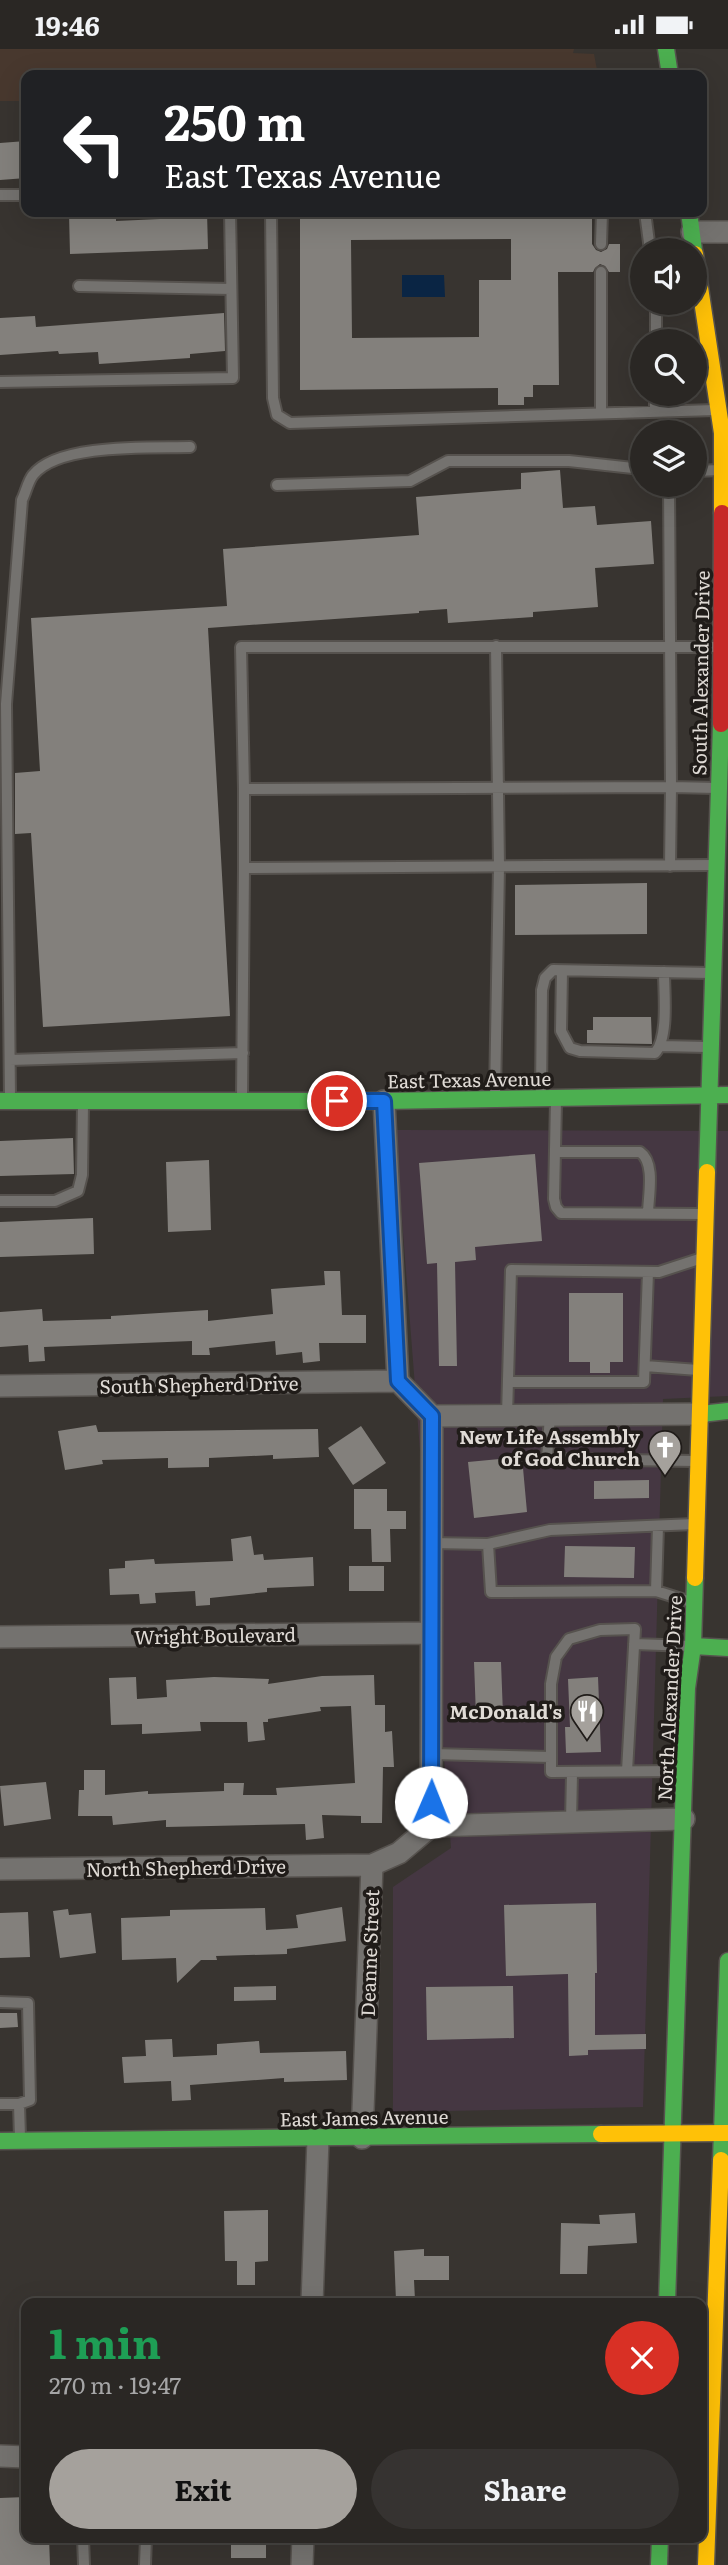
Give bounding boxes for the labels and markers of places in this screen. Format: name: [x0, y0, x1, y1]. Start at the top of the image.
pin: [307, 1071, 367, 1131]
place label: New Life Assembly of God Church: [459, 1422, 640, 1472]
church icon: New Life Assembly of God Church: [646, 1428, 684, 1477]
restaurant icon: McDonald's: [568, 1692, 606, 1741]
place label: McDonald's: [450, 1697, 562, 1725]

